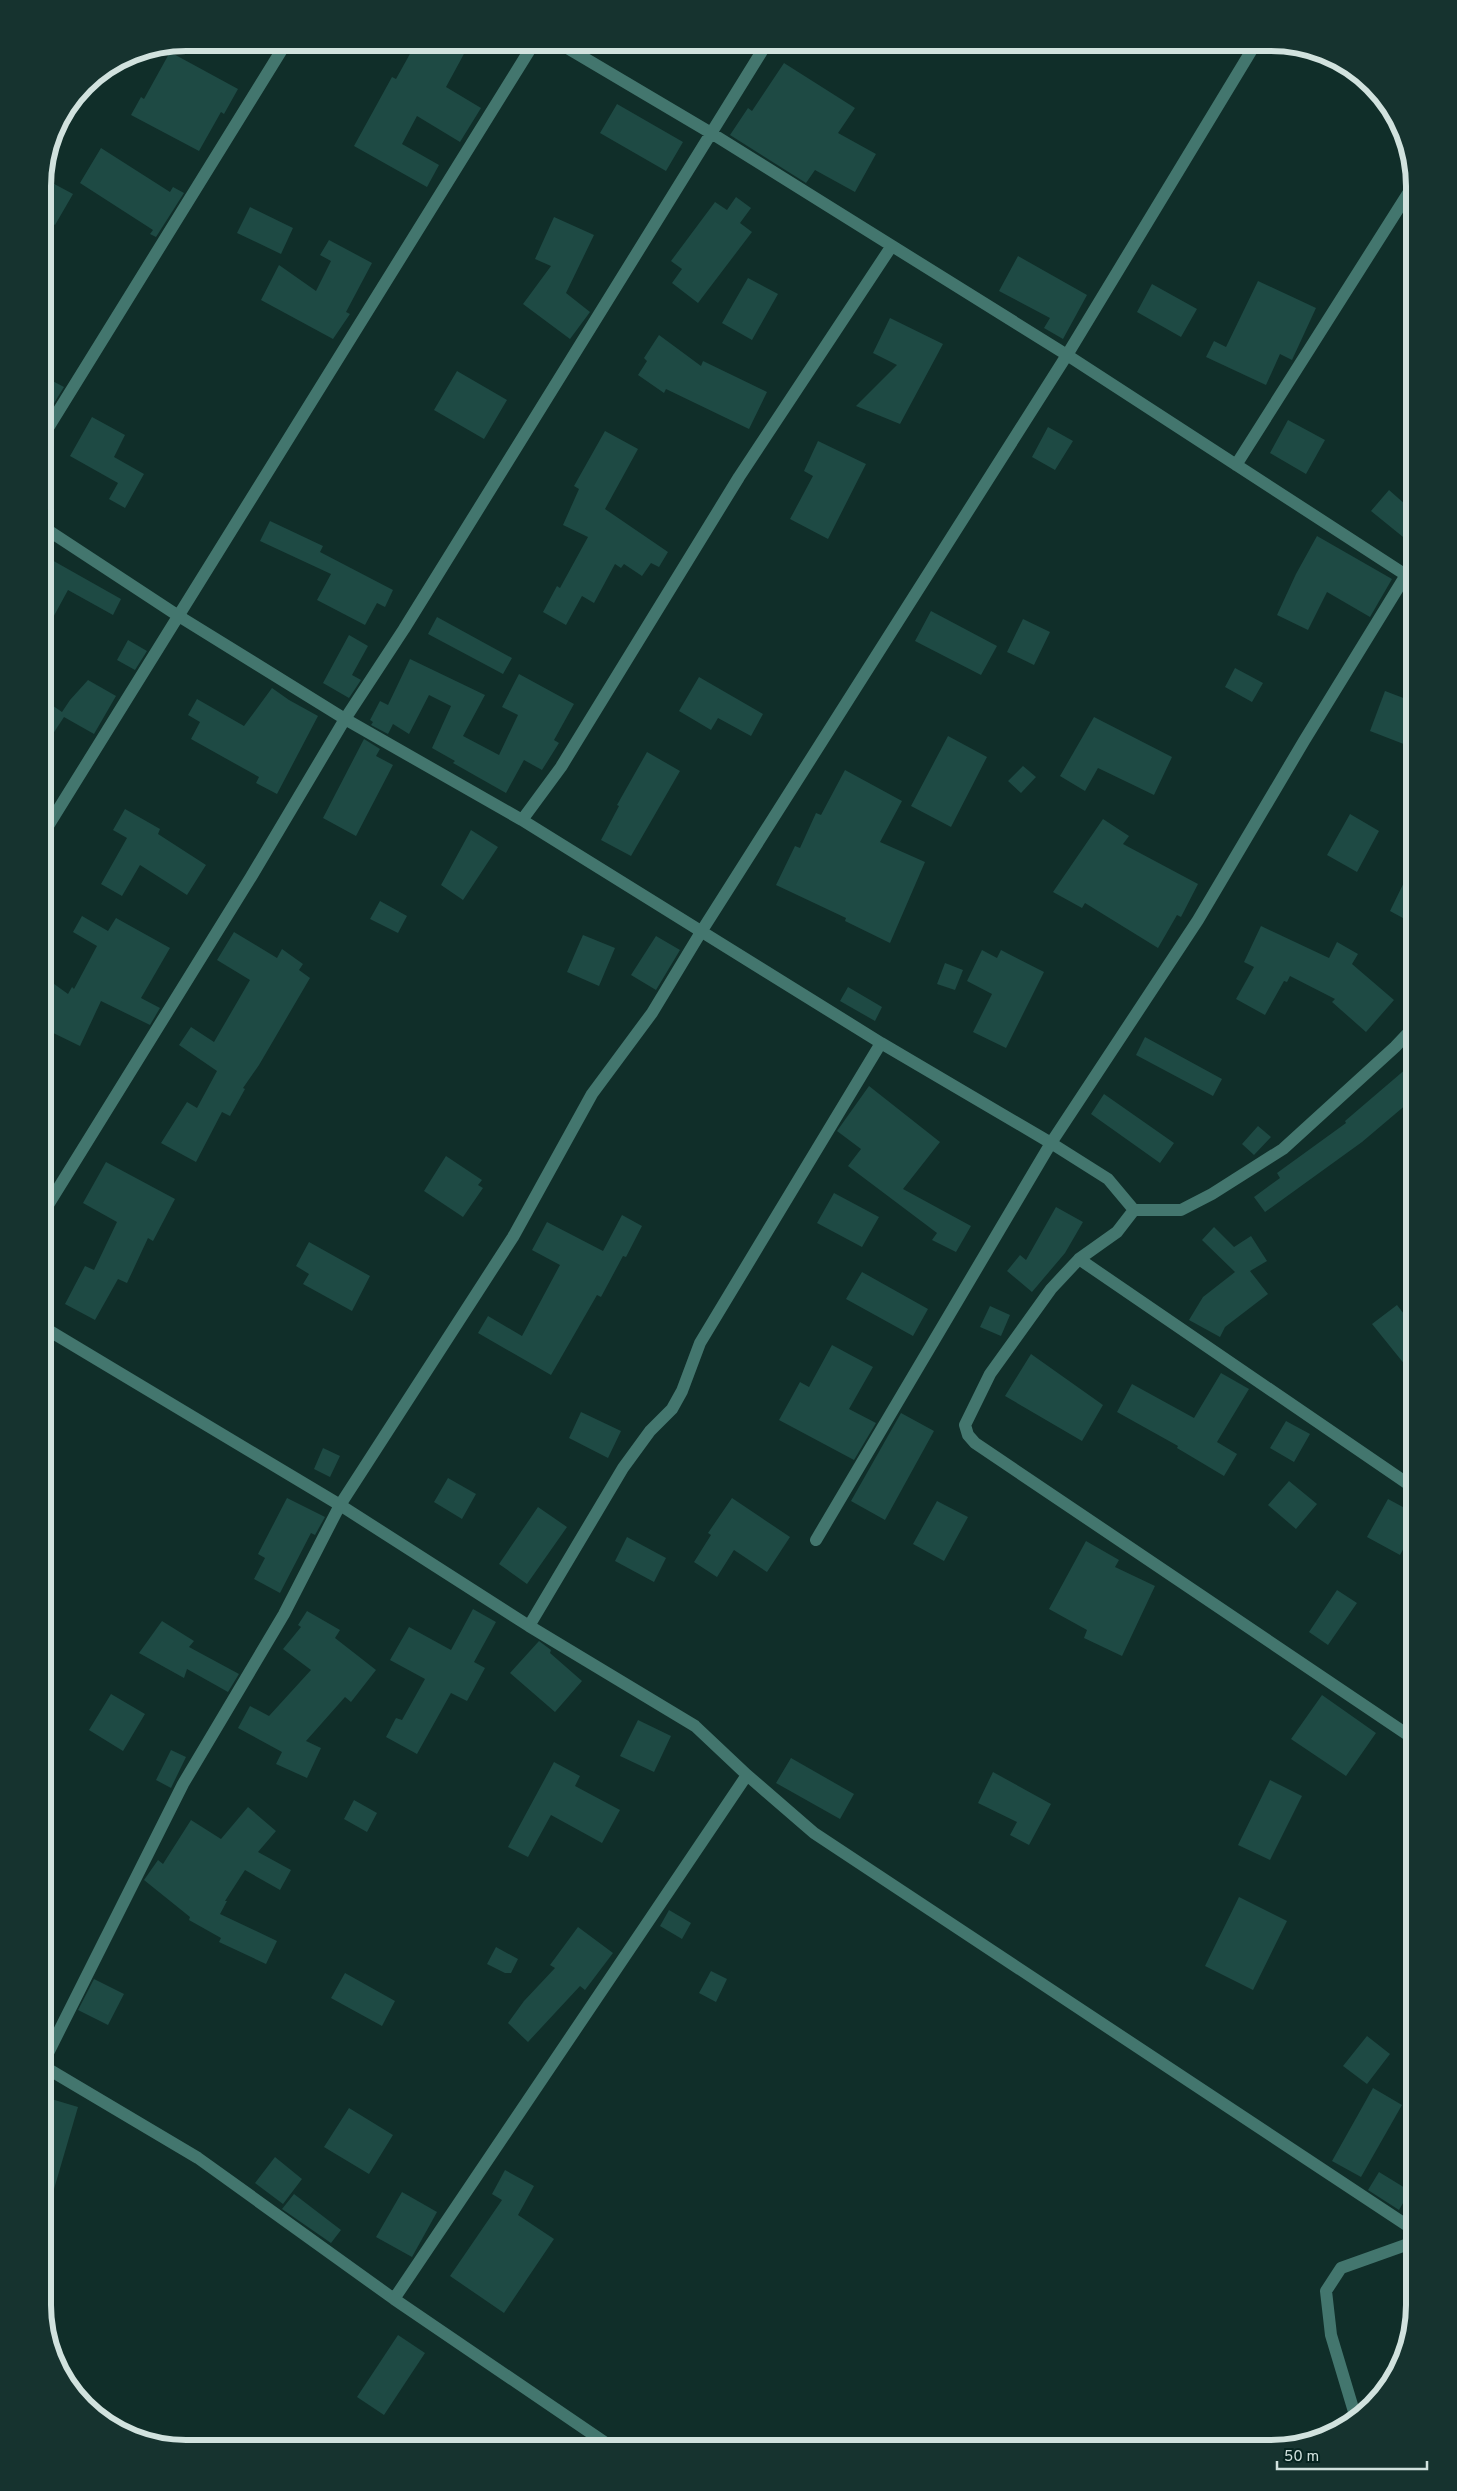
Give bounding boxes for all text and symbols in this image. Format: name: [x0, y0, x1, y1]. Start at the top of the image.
scale bar: [1277, 2438, 1427, 2470]
text: 50 m: [1284, 2448, 1319, 2467]

